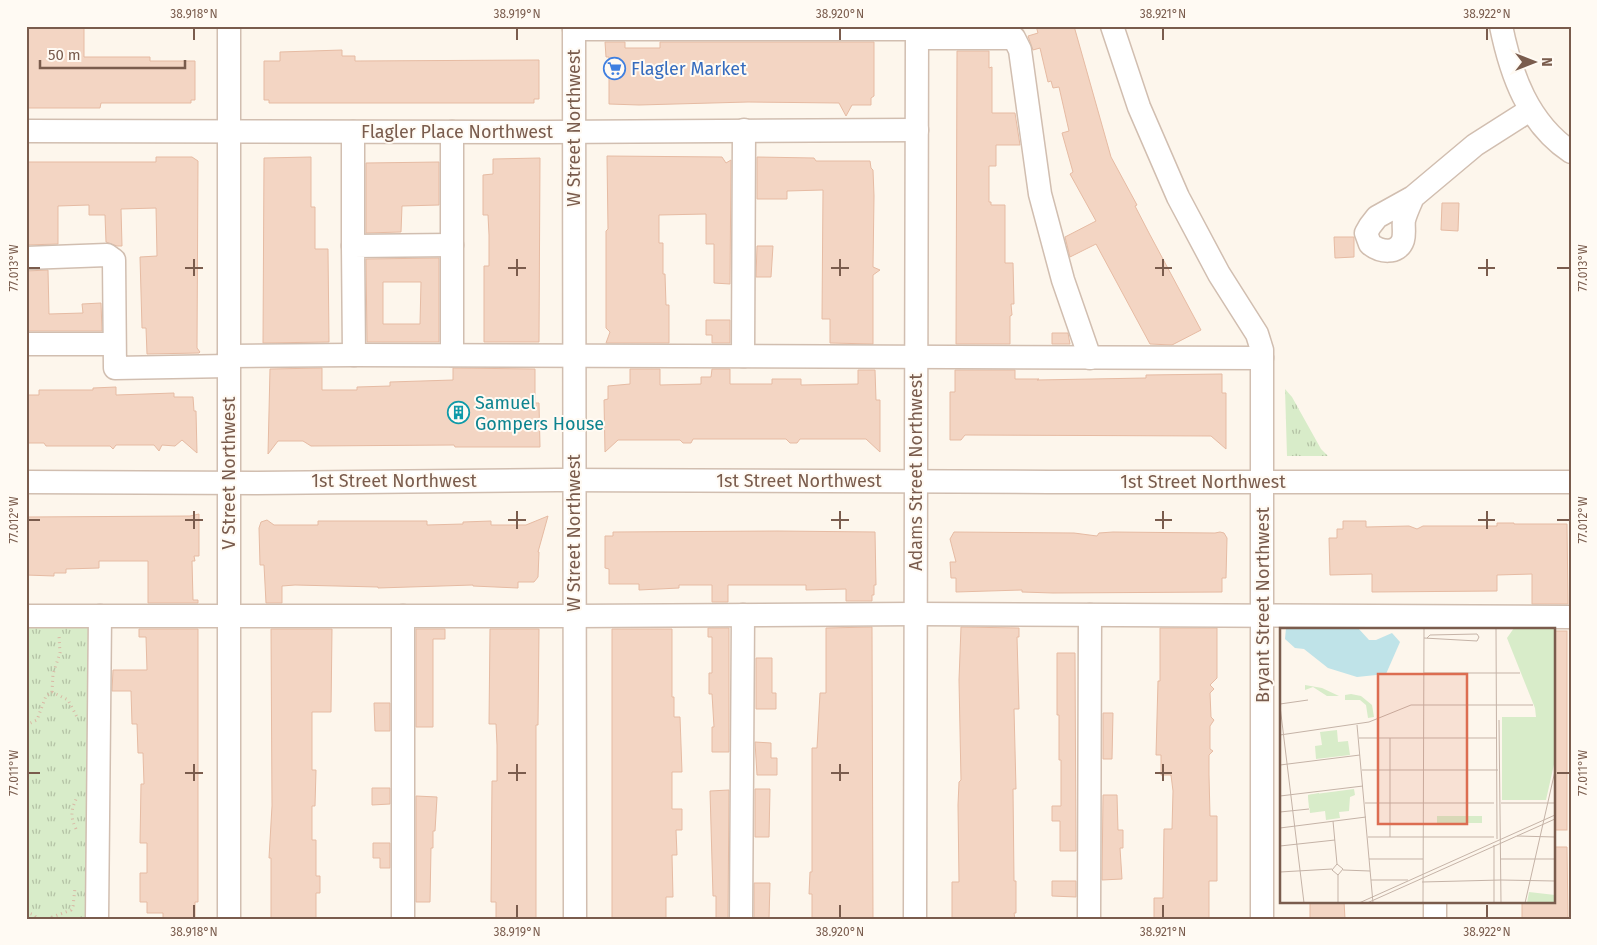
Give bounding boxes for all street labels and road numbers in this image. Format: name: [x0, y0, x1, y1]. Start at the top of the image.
street label: W Street Northwest: [563, 49, 585, 207]
street label: Flagler Place Northwest: [361, 121, 554, 143]
street label: Adams Street Northwest: [905, 373, 927, 571]
street label: V Street Northwest: [218, 396, 240, 549]
street label: W Street Northwest: [563, 454, 585, 612]
street label: 1st Street Northwest: [311, 470, 477, 492]
street label: 1st Street Northwest: [716, 470, 882, 492]
street label: 1st Street Northwest: [1120, 471, 1286, 493]
street label: Bryant Street Northwest: [1252, 506, 1274, 703]

